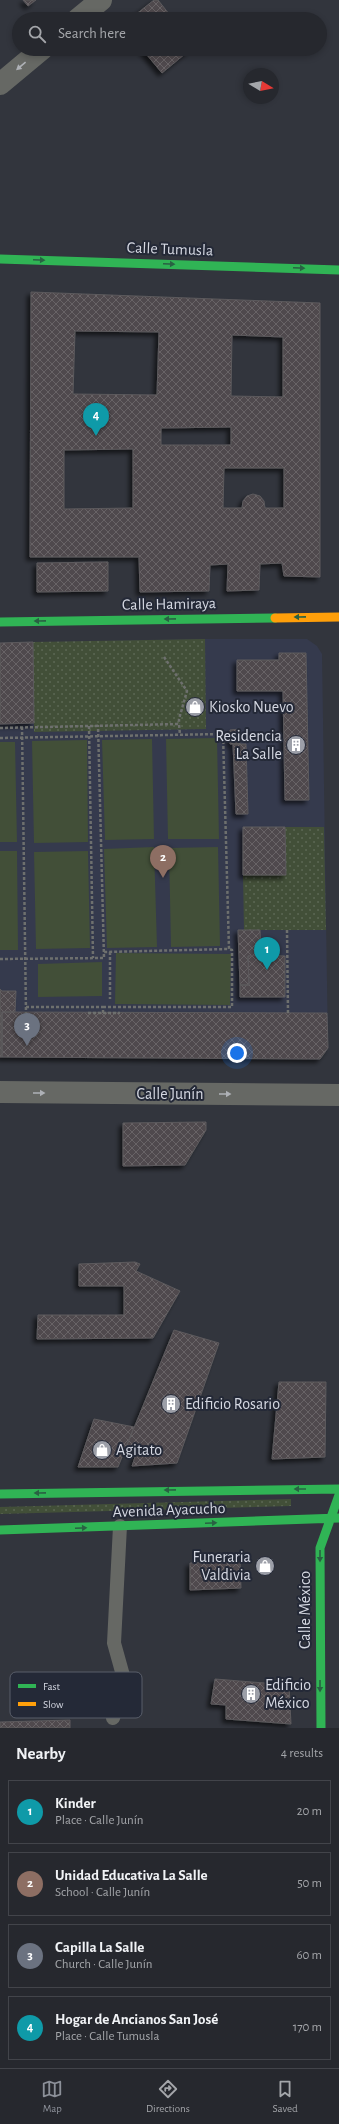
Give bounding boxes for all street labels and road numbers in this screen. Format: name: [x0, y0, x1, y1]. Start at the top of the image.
street label: Calle Tumusla: [126, 239, 214, 259]
street label: Calle Hamiraya: [122, 595, 216, 614]
street label: Calle Junín: [137, 1086, 203, 1102]
street label: Avenida Ayacucho: [112, 1500, 226, 1521]
street label: Calle México: [297, 1571, 313, 1649]

